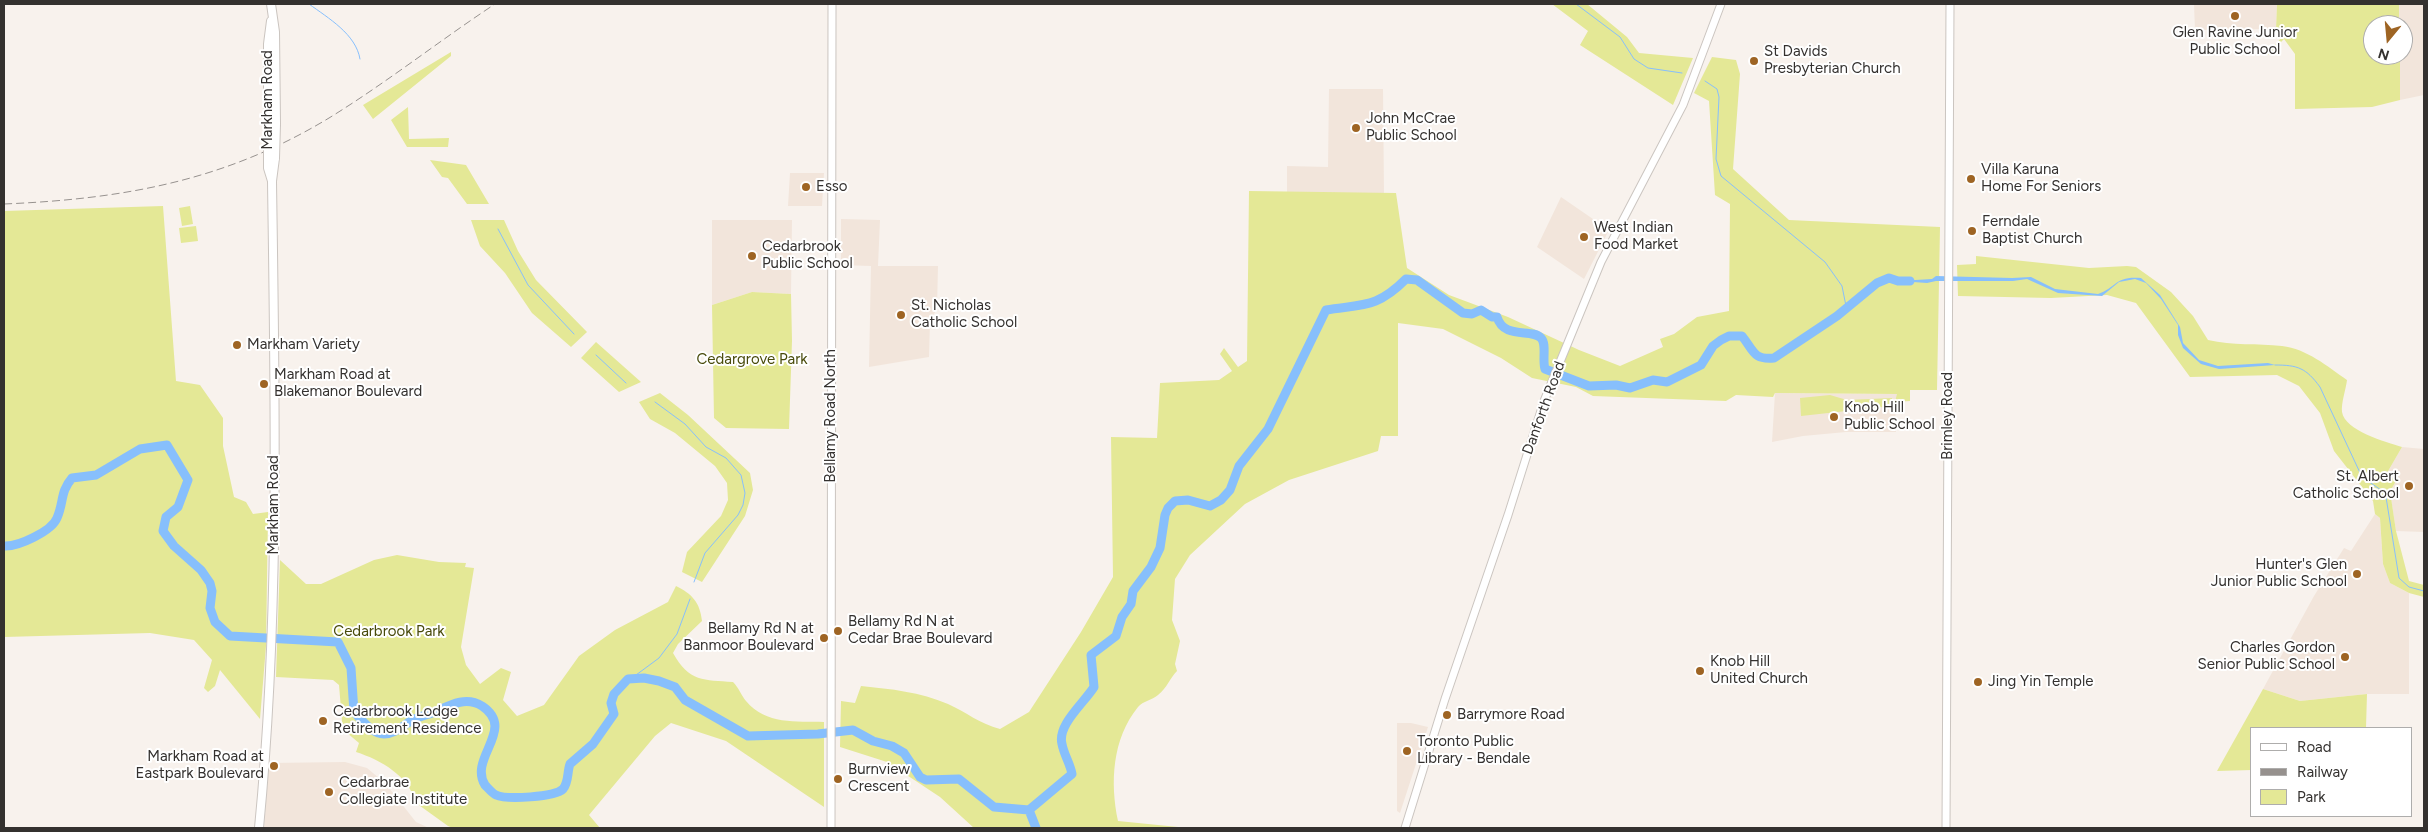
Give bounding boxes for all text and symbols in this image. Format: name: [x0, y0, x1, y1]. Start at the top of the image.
marker: Glen Ravine Junior Public School: [2229, 10, 2241, 22]
north arrow: [2363, 15, 2413, 65]
place label: Glen Ravine Junior Public School: [2172, 24, 2298, 59]
place label: St Davids Presbyterian Church: [1764, 43, 1901, 78]
text: N: [2376, 44, 2391, 64]
street label: Markham Road: [259, 50, 277, 150]
marker: St Davids Presbyterian Church: [1748, 55, 1760, 67]
place label: John McCrae Public School: [1366, 110, 1457, 145]
marker: John McCrae Public School: [1350, 122, 1362, 134]
place label: Villa Karuna Home For Seniors: [1981, 161, 2101, 196]
marker: Villa Karuna Home For Seniors: [1965, 173, 1977, 185]
place label: Esso: [816, 178, 848, 196]
marker: Esso: [800, 181, 812, 193]
place label: Ferndale Baptist Church: [1982, 213, 2082, 248]
place label: West Indian Food Market: [1594, 219, 1678, 254]
marker: Ferndale Baptist Church: [1966, 225, 1978, 237]
marker: West Indian Food Market: [1578, 231, 1590, 243]
place label: Cedarbrook Public School: [762, 238, 853, 273]
marker: Cedarbrook Public School: [746, 250, 758, 262]
place label: St. Nicholas Catholic School: [911, 297, 1017, 332]
marker: St. Nicholas Catholic School: [895, 309, 907, 321]
place label: Markham Variety: [247, 336, 360, 354]
marker: Markham Variety: [231, 339, 243, 351]
street label: Bellamy Road North: [822, 349, 840, 483]
park label: Cedargrove Park: [697, 351, 807, 369]
street label: Danforth Road: [1519, 359, 1569, 457]
place label: Markham Road at Blakemanor Boulevard: [274, 366, 422, 401]
street label: Brimley Road: [1939, 372, 1957, 460]
marker: Markham Road at Blakemanor Boulevard: [258, 378, 270, 390]
place label: Knob Hill Public School: [1844, 399, 1935, 434]
marker: Knob Hill Public School: [1828, 411, 1840, 423]
street label: Markham Road: [265, 455, 283, 555]
place label: St. Albert Catholic School: [2293, 468, 2399, 503]
marker: St. Albert Catholic School: [2403, 480, 2415, 492]
place label: Hunter's Glen Junior Public School: [2211, 556, 2347, 591]
marker: Hunter's Glen Junior Public School: [2351, 568, 2363, 580]
place label: Bellamy Rd N at Cedar Brae Boulevard: [848, 613, 993, 648]
place label: Bellamy Rd N at Banmoor Boulevard: [683, 620, 814, 655]
park label: Cedarbrook Park: [333, 623, 445, 641]
marker: Bellamy Rd N at Cedar Brae Boulevard: [832, 625, 844, 637]
marker: Bellamy Rd N at Banmoor Boulevard: [818, 632, 830, 644]
place label: Charles Gordon Senior Public School: [2197, 639, 2335, 674]
marker: Charles Gordon Senior Public School: [2339, 651, 2351, 663]
place label: Knob Hill United Church: [1710, 653, 1808, 688]
marker: Knob Hill United Church: [1694, 665, 1706, 677]
place label: Jing Yin Temple: [1988, 673, 2093, 691]
marker: Jing Yin Temple: [1972, 676, 1984, 688]
place label: Cedarbrook Lodge Retirement Residence: [333, 703, 481, 738]
place label: Barrymore Road: [1457, 706, 1565, 724]
marker: Barrymore Road: [1441, 709, 1453, 721]
marker: Cedarbrook Lodge Retirement Residence: [317, 715, 329, 727]
legend: [2250, 727, 2413, 817]
place label: Toronto Public Library - Bendale: [1417, 733, 1530, 768]
text: Road: [2297, 738, 2332, 756]
marker: Toronto Public Library - Bendale: [1401, 745, 1413, 757]
place label: Markham Road at Eastpark Boulevard: [136, 748, 264, 783]
marker: Markham Road at Eastpark Boulevard: [268, 760, 280, 772]
place label: Burnview Crescent: [848, 761, 910, 796]
text: Railway: [2297, 763, 2348, 781]
marker: Burnview Crescent: [832, 773, 844, 785]
place label: Cedarbrae Collegiate Institute: [339, 774, 467, 809]
marker: Cedarbrae Collegiate Institute: [323, 786, 335, 798]
text: Park: [2297, 788, 2326, 806]

